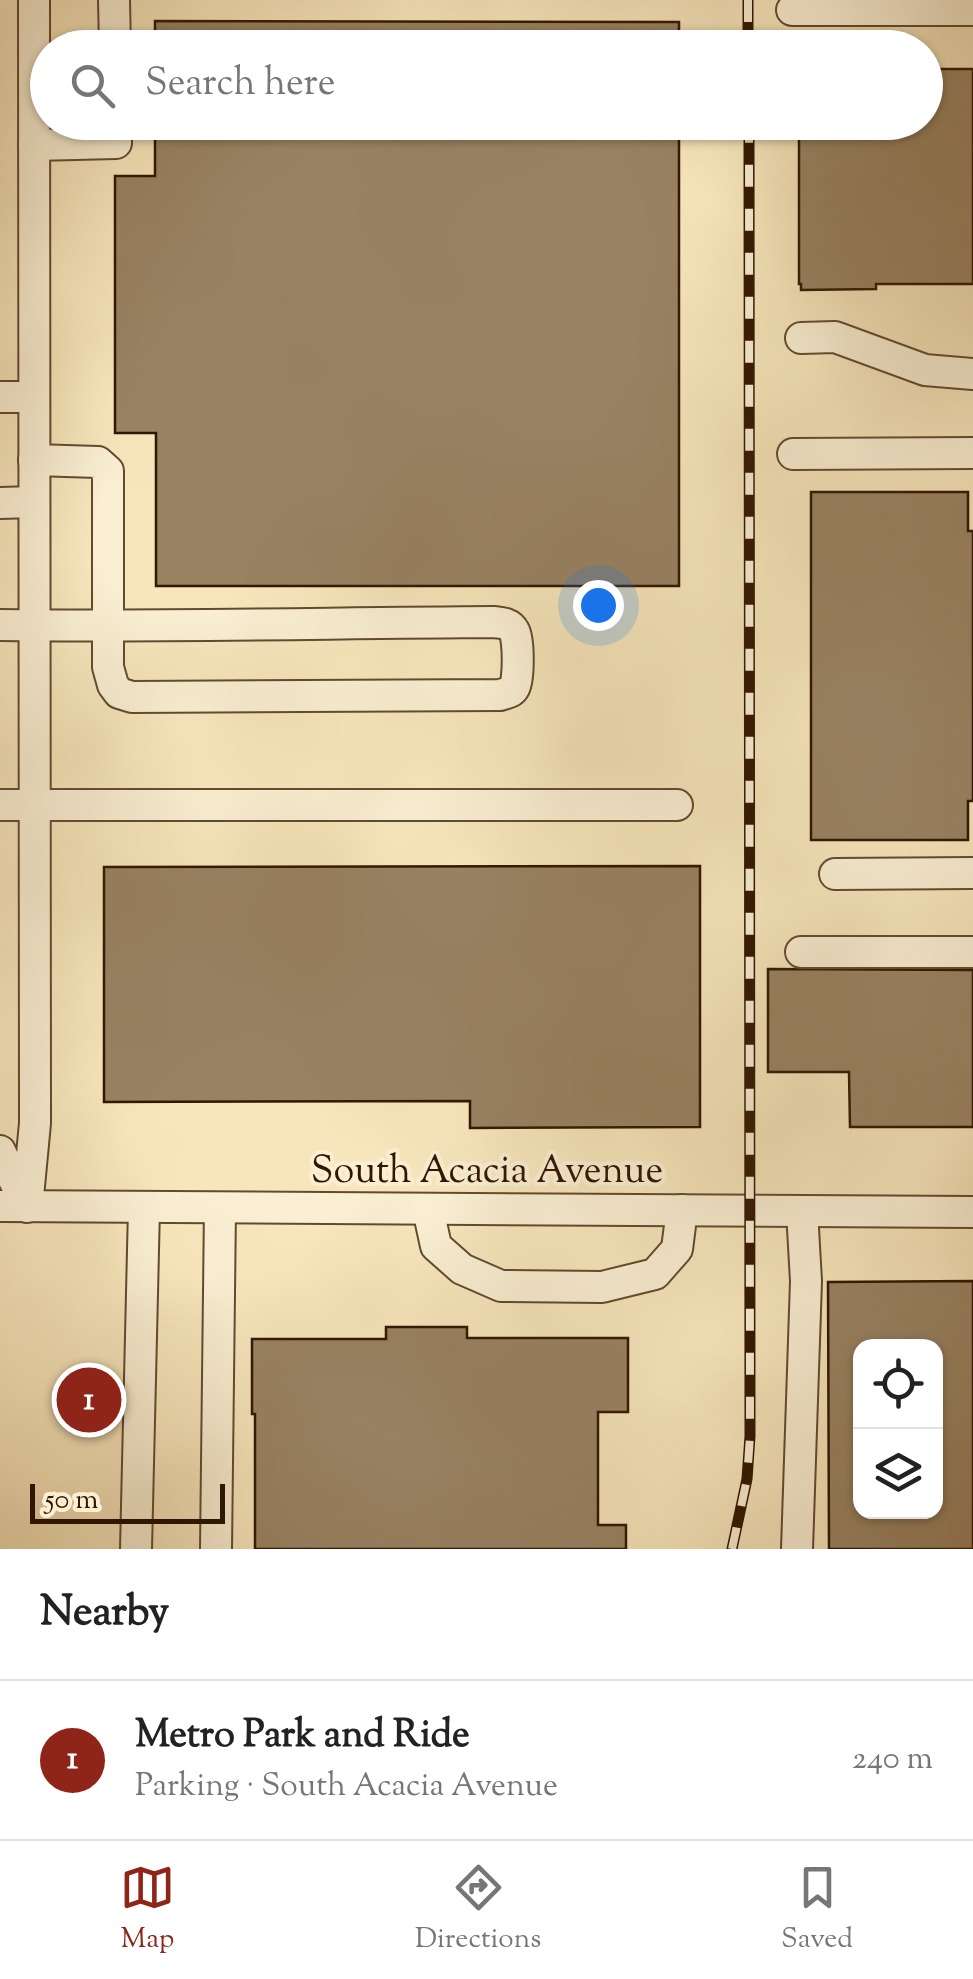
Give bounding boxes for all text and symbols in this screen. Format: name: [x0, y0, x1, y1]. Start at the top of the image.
search box: [30, 30, 943, 140]
icon: search: [65, 58, 120, 113]
text: Search here: [145, 58, 336, 112]
your location: [573, 580, 624, 631]
street label: South Acacia Avenue: [311, 1146, 663, 1200]
map controls: [853, 1339, 943, 1519]
button: locate: [853, 1339, 943, 1429]
pin: 1: [56, 1362, 122, 1438]
button: layers: [853, 1429, 943, 1519]
scale bar: [30, 1479, 225, 1524]
text: 50 m: [45, 1481, 99, 1521]
text: Nearby: [40, 1584, 169, 1644]
text: Metro Park and Ride: [135, 1710, 470, 1764]
text: 1: [67, 1737, 78, 1783]
text: 240 m: [852, 1737, 933, 1783]
text: Parking · South Acacia Avenue: [135, 1764, 558, 1810]
tab: Map: [120, 1860, 175, 1960]
tab: Directions: [415, 1860, 541, 1960]
tab: Saved: [781, 1860, 853, 1960]

